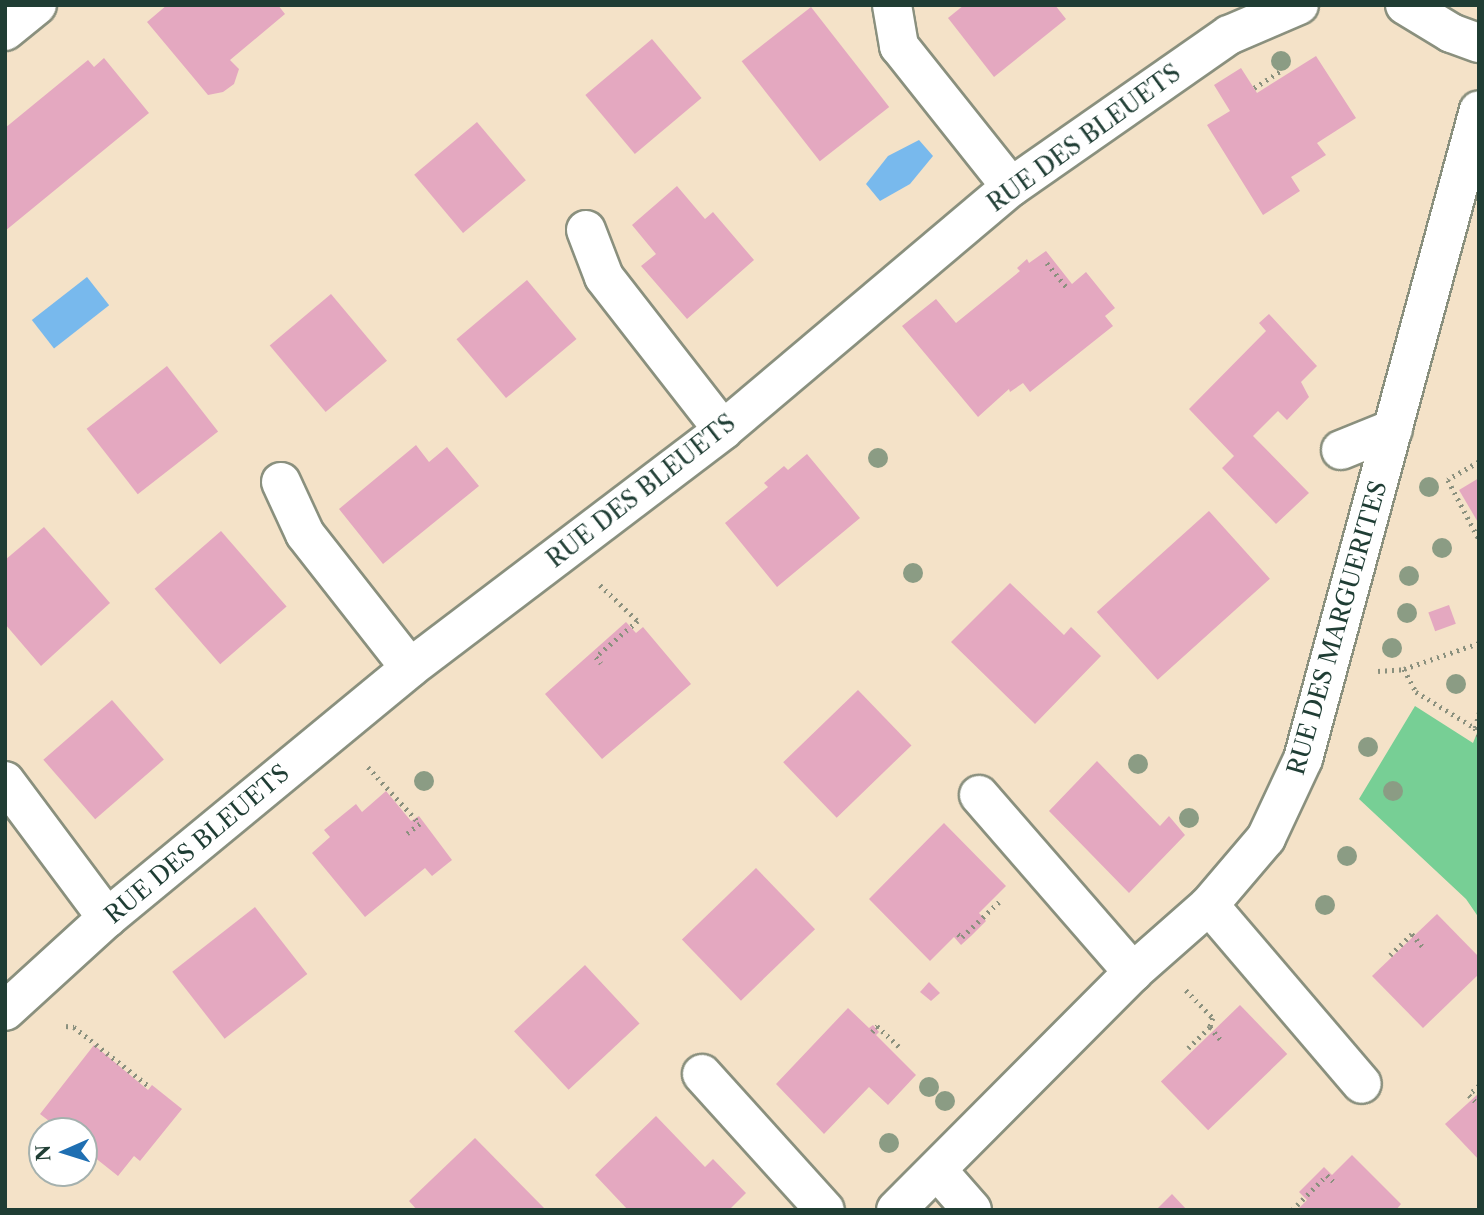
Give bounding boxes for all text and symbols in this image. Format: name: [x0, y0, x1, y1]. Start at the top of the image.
street label: RUE DES BLEUETS: [982, 58, 1186, 218]
street label: RUE DES BLEUETS: [541, 408, 741, 574]
street label: RUE DES MARGUERITES: [1281, 478, 1393, 778]
street label: RUE DES BLEUETS: [99, 759, 295, 929]
north arrow: [28, 1117, 98, 1187]
text: N: [32, 1144, 55, 1162]

